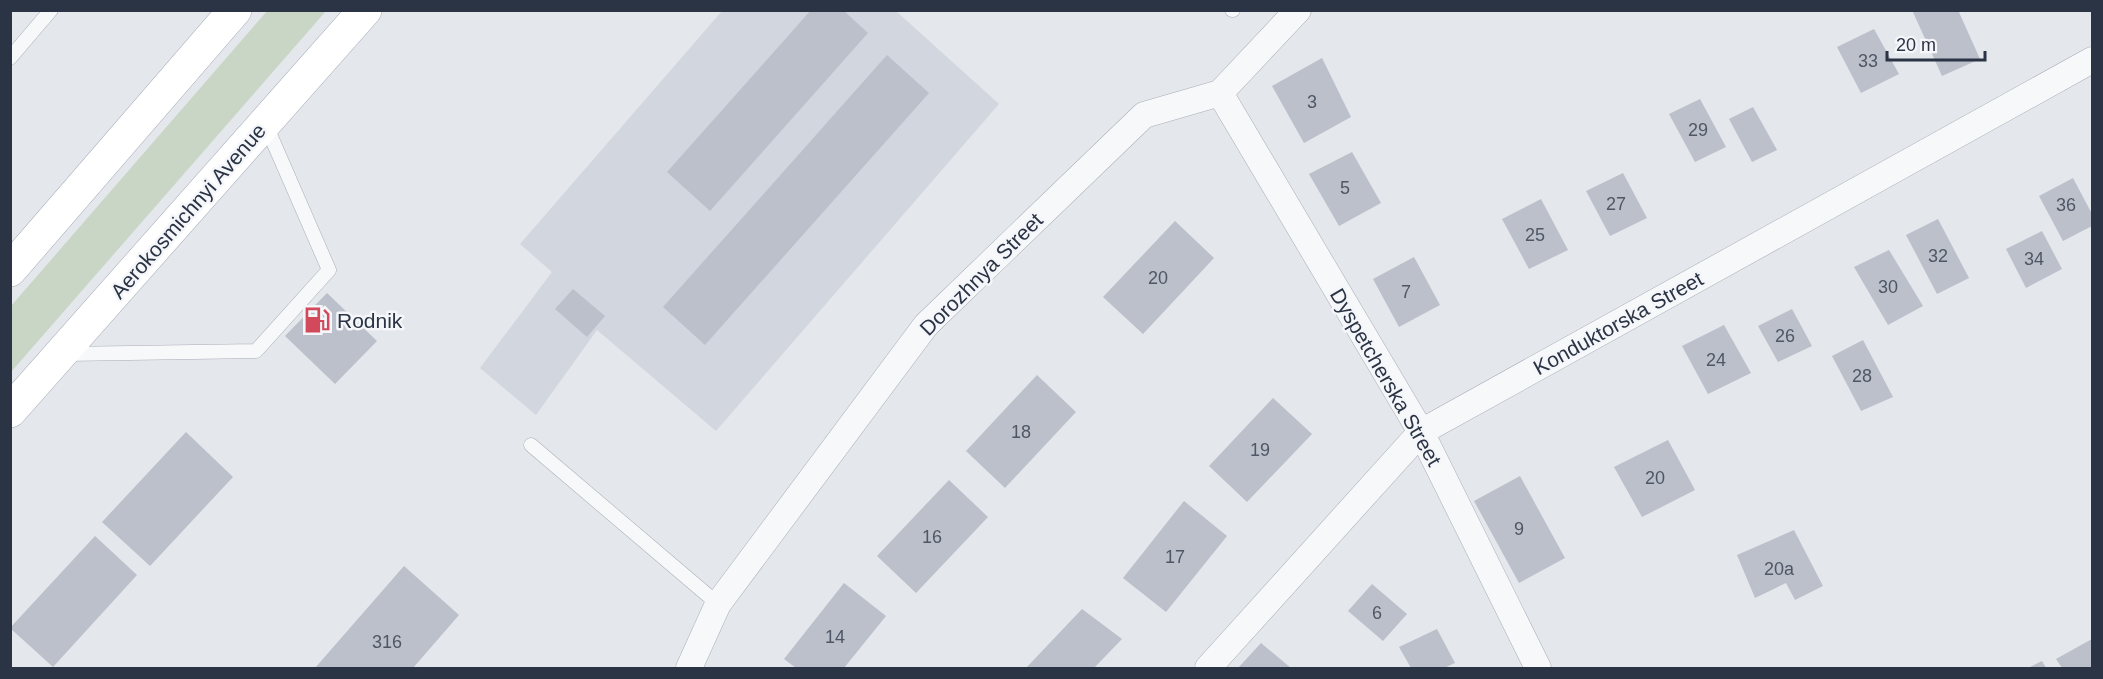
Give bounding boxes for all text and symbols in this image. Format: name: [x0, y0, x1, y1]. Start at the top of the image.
scale bar: [1887, 24, 1984, 62]
text: 20 m: [1896, 35, 1936, 55]
house number: 33: [1858, 51, 1878, 71]
house number: 3: [1307, 92, 1317, 112]
street label: Aerokosmichnyi Avenue: [106, 119, 270, 303]
house number: 29: [1688, 120, 1708, 140]
house number: 5: [1340, 178, 1350, 198]
house number: 27: [1606, 194, 1626, 214]
house number: 36: [2056, 195, 2076, 215]
street label: Dorozhnya Street: [915, 208, 1047, 340]
house number: 25: [1525, 225, 1545, 245]
house number: 32: [1928, 246, 1948, 266]
house number: 34: [2024, 249, 2044, 269]
street label: Konduktorska Street: [1529, 267, 1707, 379]
house number: 20: [1148, 268, 1168, 288]
house number: 30: [1878, 277, 1898, 297]
house number: 7: [1401, 282, 1411, 302]
street label: Dyspetcherska Street: [1326, 284, 1446, 470]
fuel station icon: Rodnik: [302, 305, 332, 335]
place label: Rodnik: [337, 309, 403, 332]
house number: 26: [1775, 326, 1795, 346]
house number: 24: [1706, 350, 1726, 370]
house number: 28: [1852, 366, 1872, 386]
house number: 18: [1011, 422, 1031, 442]
house number: 19: [1250, 440, 1270, 460]
house number: 20: [1645, 468, 1665, 488]
house number: 9: [1514, 519, 1524, 539]
house number: 16: [922, 527, 942, 547]
house number: 17: [1165, 547, 1185, 567]
house number: 20а: [1764, 559, 1795, 579]
house number: 6: [1372, 603, 1382, 623]
house number: 14: [825, 627, 845, 647]
house number: 316: [372, 632, 402, 652]

